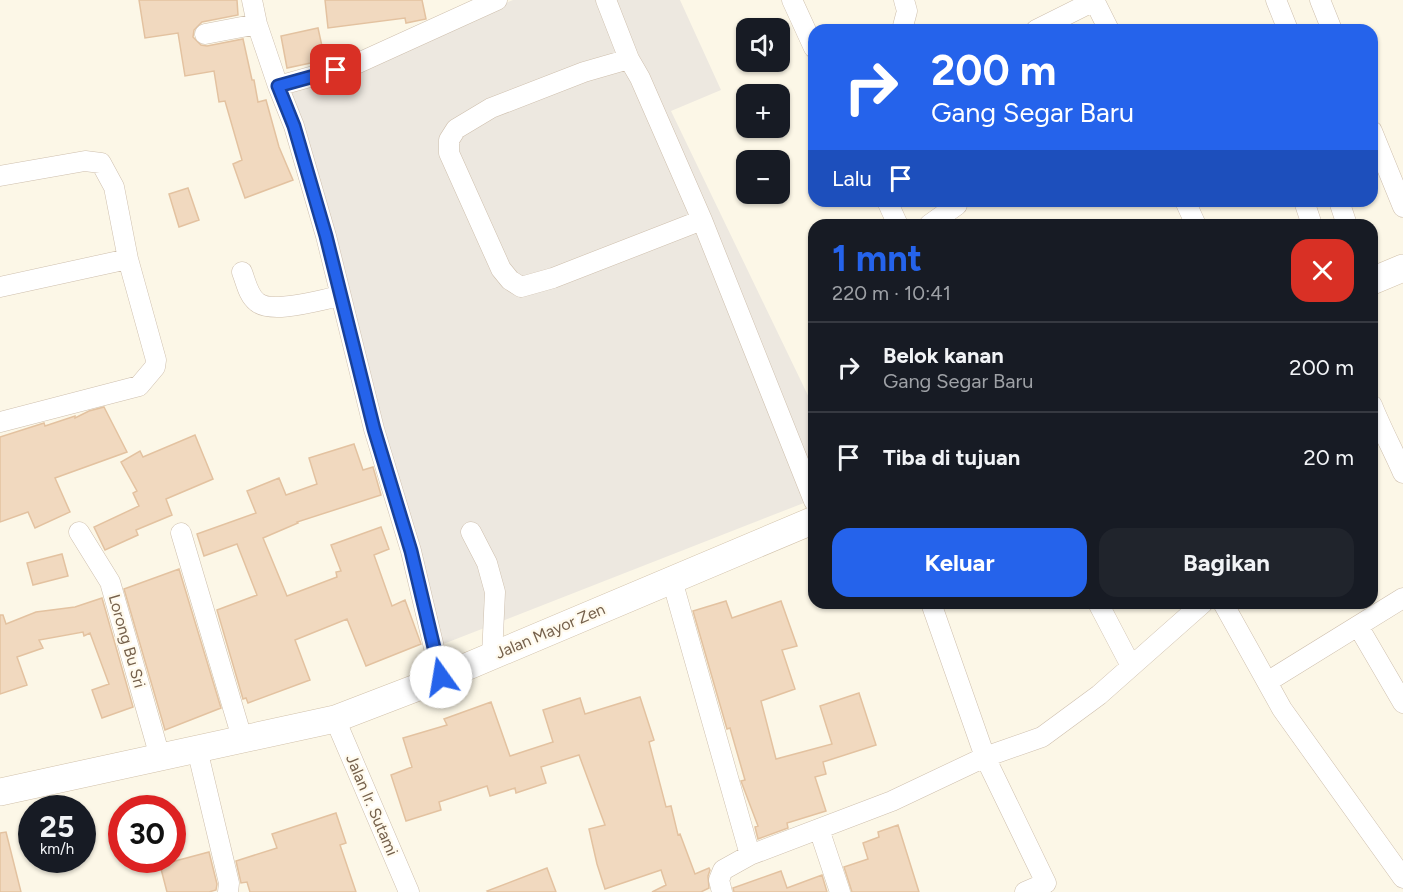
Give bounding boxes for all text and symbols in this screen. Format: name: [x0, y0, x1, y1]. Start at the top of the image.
map controls: [736, 18, 790, 204]
button: sound: [736, 18, 790, 72]
pin: [310, 44, 361, 95]
text: 200 m: [931, 45, 1056, 96]
icon: right: [832, 48, 910, 126]
icon: arrive: [319, 53, 352, 86]
button: +: [736, 84, 790, 138]
text: Gang Segar Baru: [931, 96, 1134, 129]
button: −: [736, 150, 790, 204]
icon: arrive: [884, 162, 917, 195]
text: Lalu: [832, 165, 872, 192]
text: 1 mnt: [832, 237, 922, 280]
button: close: [1291, 239, 1354, 302]
text: 220 m · 10:41: [832, 281, 951, 305]
text: Belok kanan: [883, 342, 1004, 369]
icon: right: [832, 351, 865, 384]
text: 200 m: [1289, 354, 1354, 381]
text: Gang Segar Baru: [883, 369, 1033, 393]
icon: arrive: [832, 441, 865, 474]
text: Tiba di tujuan: [883, 444, 1020, 471]
text: 20 m: [1303, 444, 1354, 471]
button: Keluar: [832, 528, 1087, 597]
button: Bagikan: [1099, 528, 1354, 597]
street label: Lorong Bu Sri: [105, 592, 149, 690]
street label: Jalan Mayor Zen: [492, 599, 608, 663]
position arrow: [409, 645, 473, 709]
street label: Jalan Ir. Sutami: [342, 751, 402, 859]
speed limit sign: 30: [108, 795, 186, 873]
text: 25: [40, 808, 74, 845]
text: km/h: [40, 840, 74, 858]

